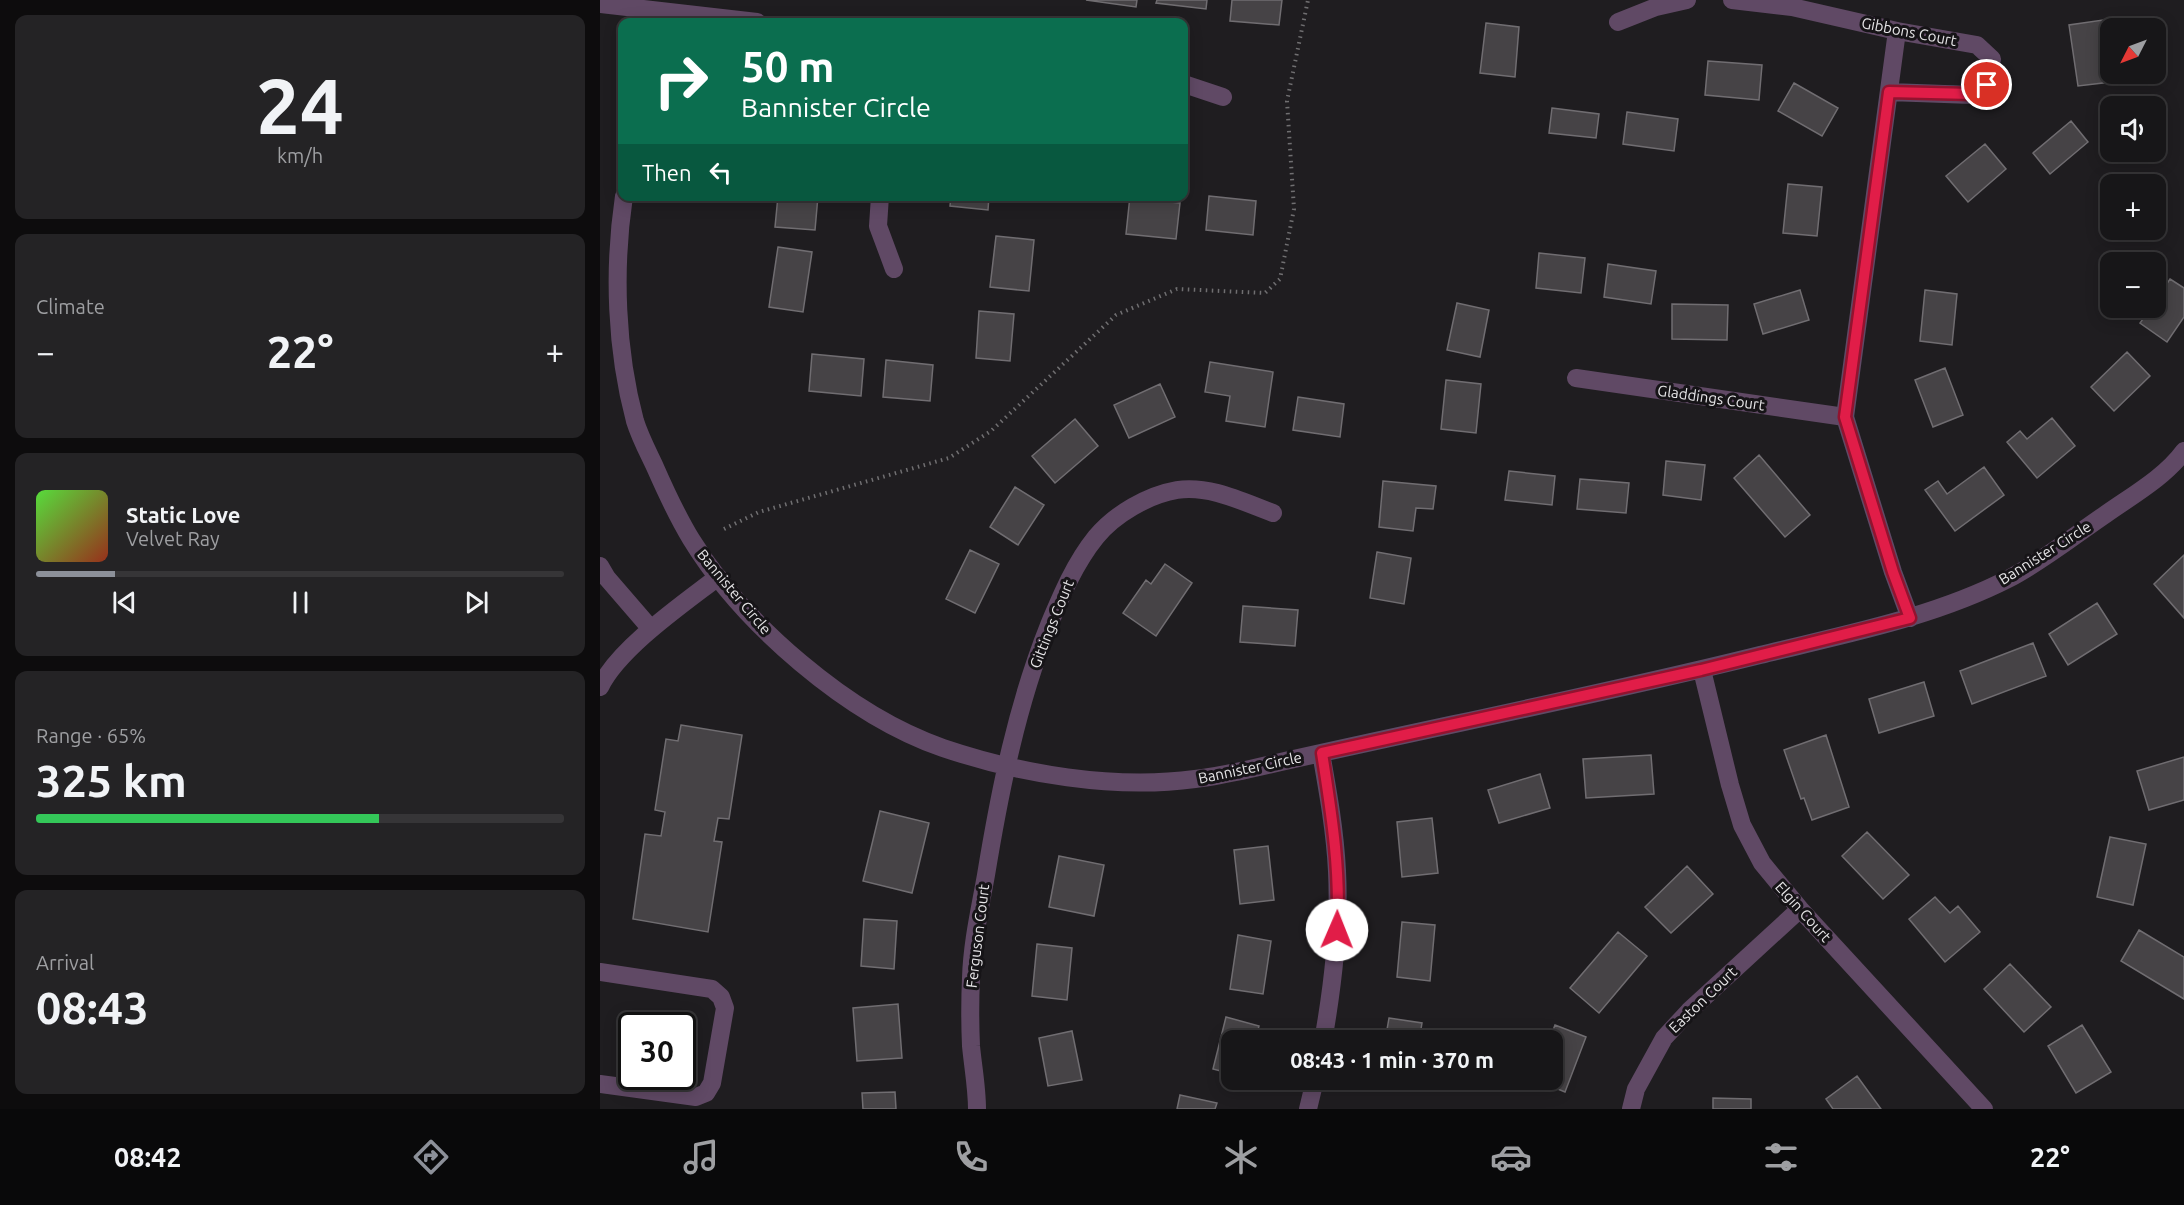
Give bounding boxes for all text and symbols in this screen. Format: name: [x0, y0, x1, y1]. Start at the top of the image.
street label: Gibbons Court: [1860, 14, 1958, 49]
north arrow: [2100, 18, 2166, 84]
map controls: [2100, 18, 2166, 318]
icon: right: [642, 42, 720, 120]
text: 50 m: [741, 43, 835, 90]
pin: [1961, 59, 2012, 110]
text: 24: [256, 61, 344, 149]
icon: arrive: [1970, 68, 2003, 101]
text: Bannister Circle: [741, 92, 931, 122]
button: sound: [2100, 96, 2166, 162]
text: km/h: [277, 144, 323, 167]
icon: left: [704, 156, 737, 189]
text: Then: [642, 160, 692, 185]
button: +: [2100, 174, 2166, 240]
button: −: [2100, 252, 2166, 318]
text: Climate: [36, 295, 105, 318]
text: 22°: [267, 326, 333, 377]
text: −: [36, 333, 55, 370]
text: +: [545, 333, 564, 370]
street label: Gladdings Court: [1656, 382, 1766, 413]
text: Static Love: [126, 502, 241, 527]
street label: Bannister Circle: [1996, 517, 2094, 588]
text: Velvet Ray: [126, 527, 220, 550]
street label: Bannister Circle: [694, 546, 775, 638]
street label: Gittings Court: [1026, 577, 1077, 671]
icon: previous: [108, 586, 141, 619]
icon: pause: [284, 586, 317, 619]
icon: next: [460, 586, 493, 619]
text: Range · 65%: [36, 724, 146, 747]
street label: Bannister Circle: [1197, 748, 1303, 787]
text: 325 km: [36, 755, 187, 806]
street label: Elgin Court: [1772, 878, 1835, 945]
street label: Ferguson Court: [963, 883, 992, 989]
position arrow: [1305, 898, 1369, 962]
text: Arrival: [36, 951, 94, 974]
street label: Easton Court: [1665, 963, 1740, 1036]
text: 08:43: [36, 982, 149, 1033]
speed limit sign: 30: [618, 1012, 696, 1090]
text: 08:43 · 1 min · 370 m: [1290, 1047, 1494, 1072]
icon: directions: [410, 1136, 452, 1178]
icon: music: [680, 1136, 722, 1178]
icon: phone: [950, 1136, 992, 1178]
icon: climate: [1220, 1136, 1262, 1178]
icon: car: [1490, 1136, 1532, 1178]
icon: filters: [1760, 1136, 1802, 1178]
text: 08:42: [114, 1142, 182, 1172]
text: 22°: [2030, 1142, 2070, 1172]

